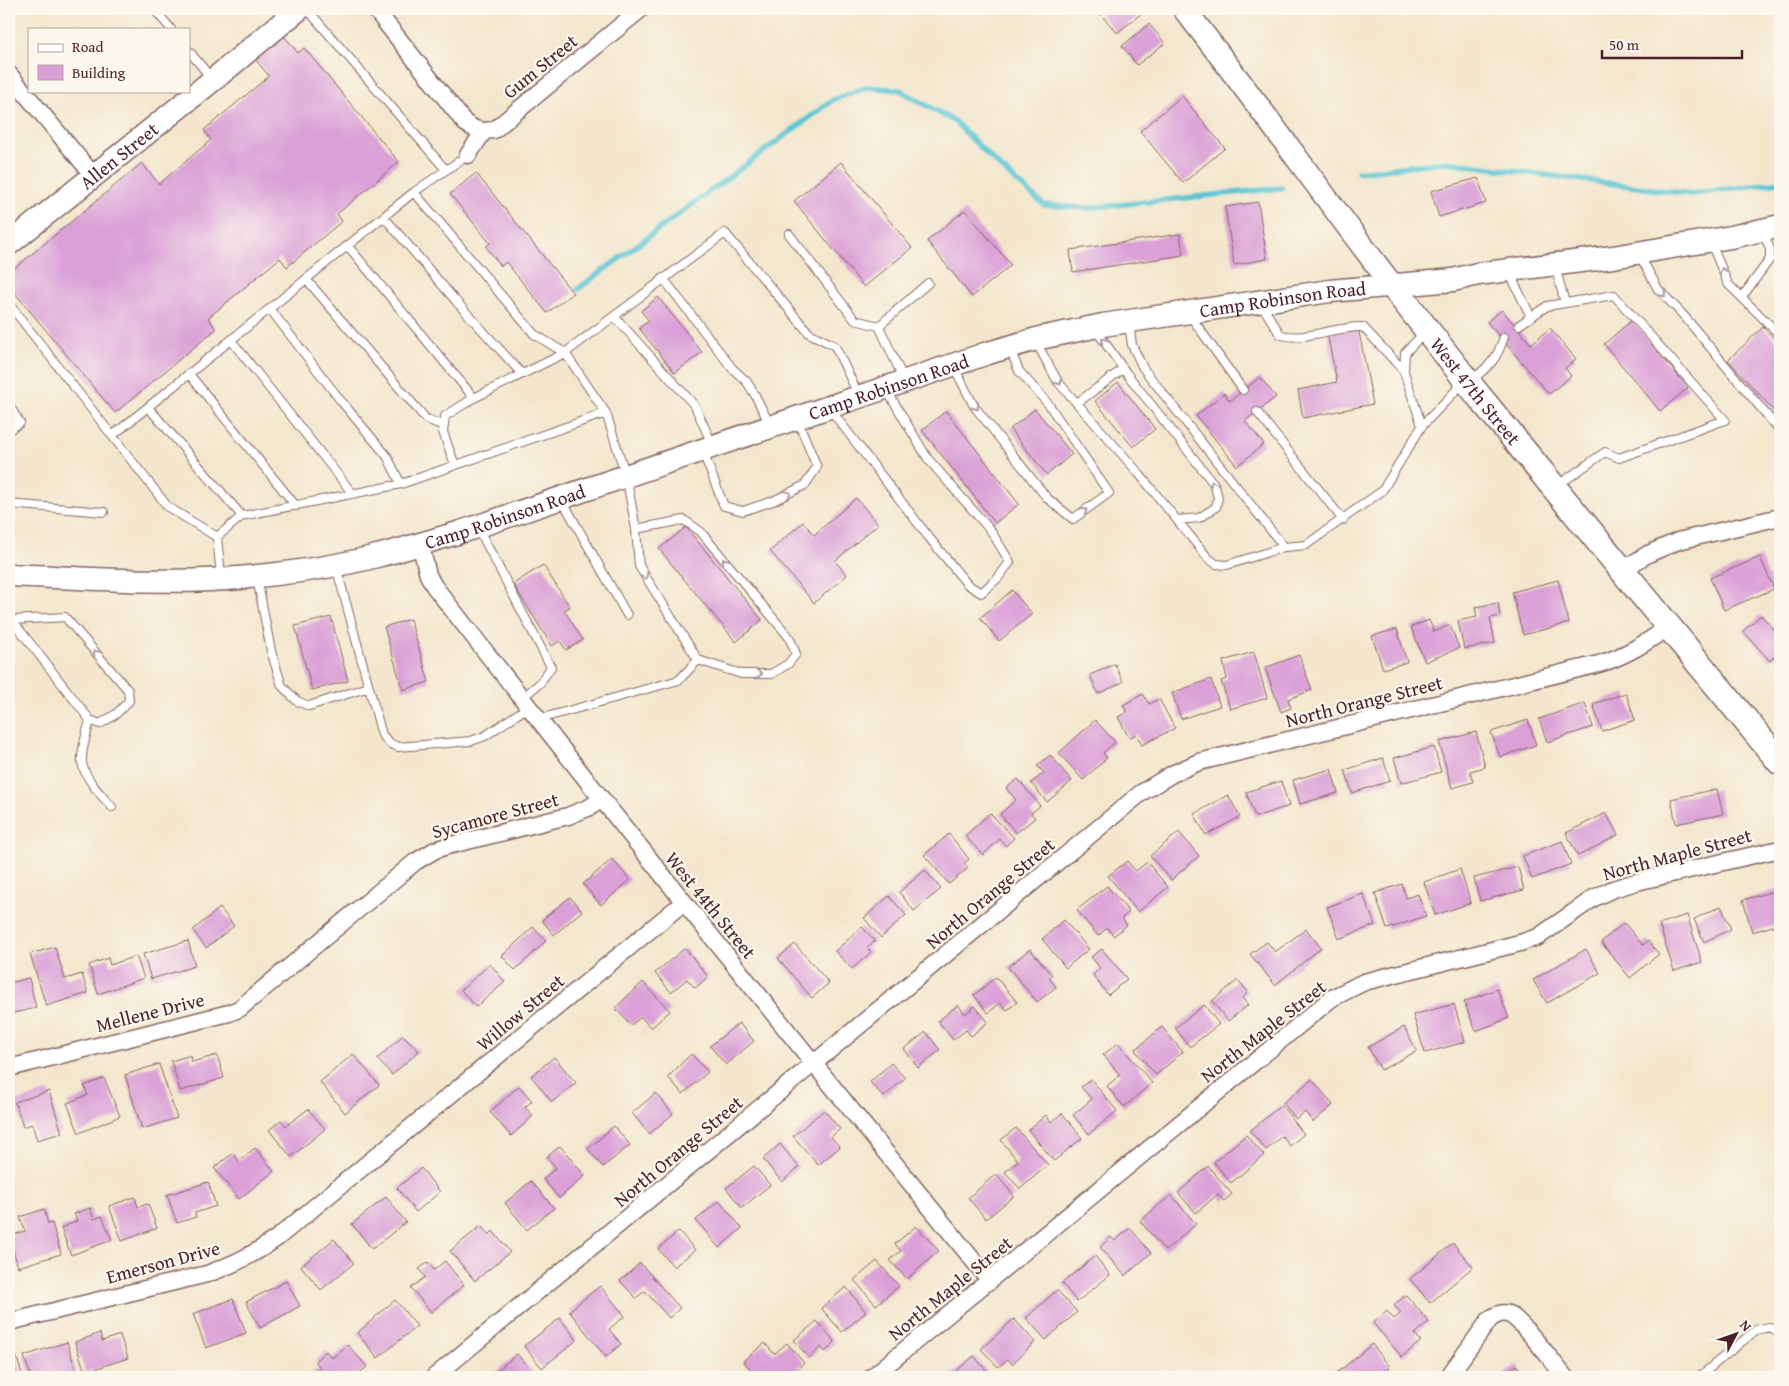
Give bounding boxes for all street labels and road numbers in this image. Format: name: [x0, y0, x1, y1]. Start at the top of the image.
street label: Gum Street: [497, 27, 584, 105]
street label: Allen Street: [73, 115, 165, 196]
street label: Camp Robinson Road: [1198, 274, 1368, 324]
street label: West 47th Street: [1424, 331, 1528, 451]
street label: Camp Robinson Road: [805, 346, 973, 427]
street label: Camp Robinson Road: [421, 477, 590, 556]
street label: North Orange Street: [1283, 668, 1446, 734]
street label: Sycamore Street: [429, 785, 562, 845]
street label: North Maple Street: [1600, 821, 1755, 887]
street label: North Orange Street: [919, 830, 1061, 955]
street label: West 44th Street: [659, 845, 763, 965]
street label: Willow Street: [470, 967, 570, 1057]
street label: North Maple Street: [1194, 973, 1332, 1089]
street label: Mellene Drive: [93, 985, 207, 1039]
street label: North Orange Street: [607, 1088, 749, 1213]
street label: North Maple Street: [882, 1229, 1018, 1347]
street label: Emerson Drive: [103, 1233, 223, 1291]

